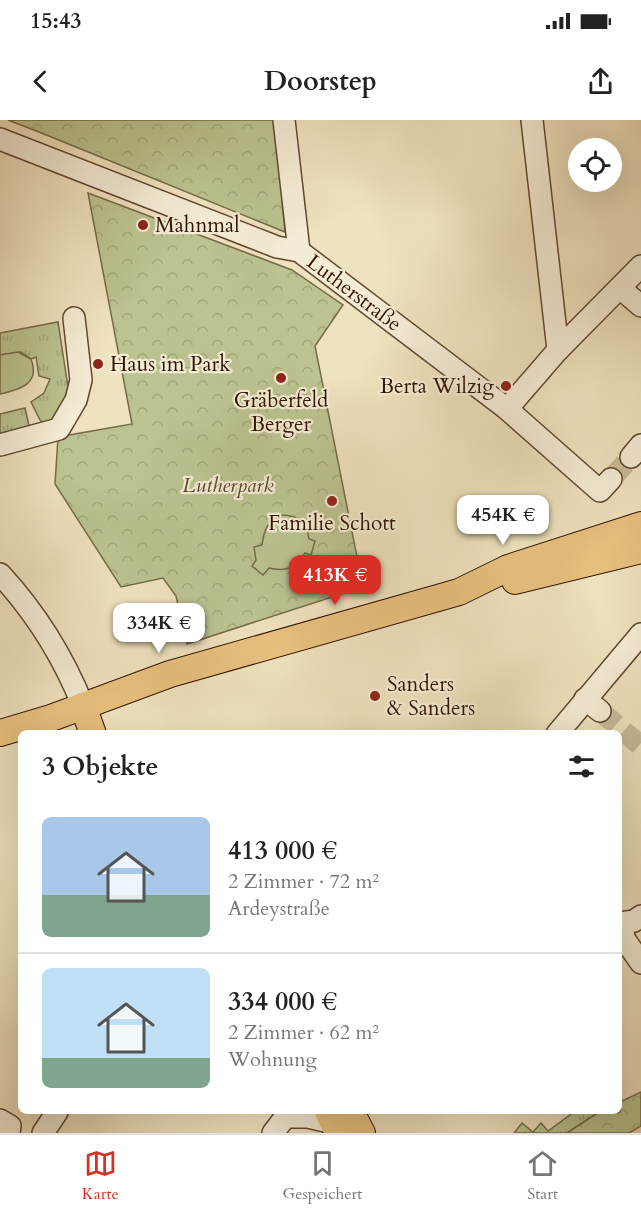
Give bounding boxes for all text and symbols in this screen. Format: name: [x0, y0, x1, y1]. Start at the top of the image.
text: 15:43: [30, 6, 81, 36]
text: Doorstep: [264, 63, 377, 100]
icon: back: [24, 65, 57, 98]
icon: share: [584, 65, 617, 98]
map controls: [568, 138, 622, 192]
button: locate: [568, 138, 622, 192]
place label: Mahnmal: [155, 211, 240, 240]
marker: Mahnmal: [136, 218, 150, 232]
street label: Lutherstraße: [301, 248, 407, 338]
place label: Haus im Park: [110, 350, 231, 379]
marker: Haus im Park: [91, 357, 105, 371]
marker: Gräberfeld Berger: [274, 371, 288, 385]
place label: Berta Wilzig: [380, 372, 494, 401]
marker: Berta Wilzig: [499, 379, 513, 393]
place label: Gräberfeld Berger: [234, 386, 328, 439]
park label: Lutherpark: [182, 471, 274, 500]
marker: Familie Schott: [325, 494, 339, 508]
pin: 454K €: [454, 495, 552, 546]
text: 454K €: [471, 501, 535, 528]
place label: Familie Schott: [268, 509, 396, 538]
pin: 413K €: [286, 555, 384, 606]
text: 413K €: [303, 561, 367, 588]
pin: 334K €: [110, 603, 208, 654]
text: 334K €: [127, 609, 191, 636]
place label: Sanders & Sanders: [387, 670, 475, 723]
marker: Sanders & Sanders: [368, 689, 382, 703]
text: 3 Objekte: [42, 749, 158, 784]
icon: filters: [565, 750, 598, 783]
text: 413 000 €: [228, 833, 337, 868]
icon: home: [90, 841, 162, 913]
text: 2 Zimmer · 72 m²: [228, 868, 379, 895]
text: Ardeystraße: [228, 895, 330, 922]
text: 334 000 €: [228, 984, 337, 1019]
icon: home: [90, 992, 162, 1064]
text: 2 Zimmer · 62 m²: [228, 1019, 379, 1046]
text: Wohnung: [228, 1046, 317, 1073]
tab: Karte: [82, 1147, 119, 1205]
tab: Gespeichert: [283, 1147, 362, 1205]
tab: Start: [526, 1147, 559, 1205]

